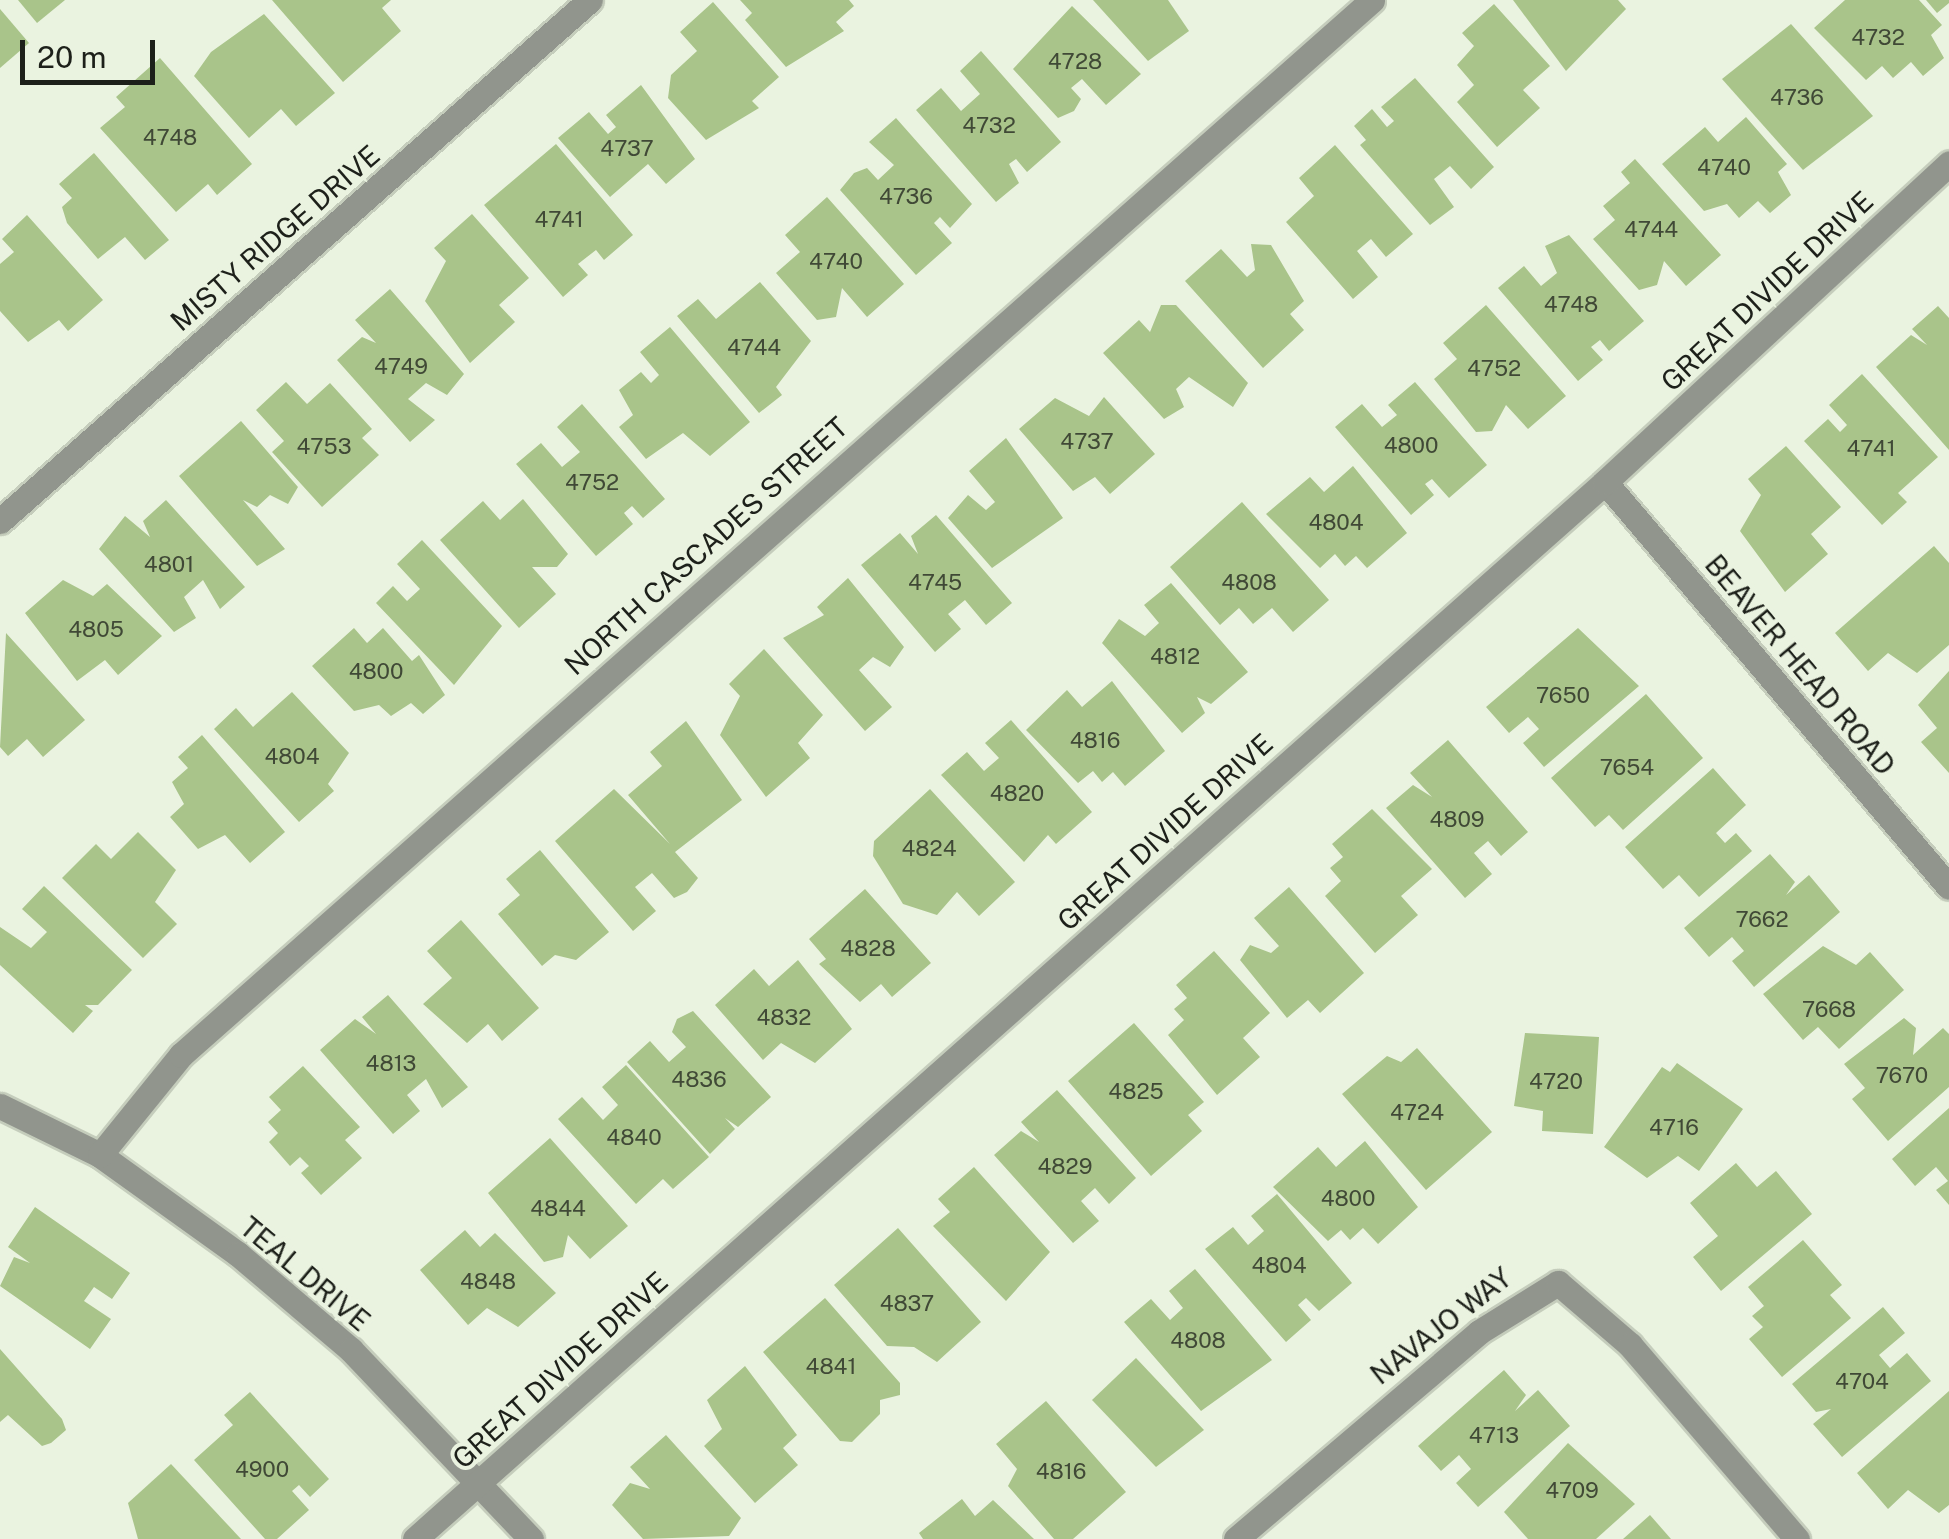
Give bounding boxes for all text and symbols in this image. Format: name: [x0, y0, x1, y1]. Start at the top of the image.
scale bar: [25, 20, 160, 82]
house number: 4732: [1851, 25, 1905, 51]
text: 20 m: [37, 39, 106, 75]
house number: 4728: [1048, 49, 1102, 75]
house number: 4736: [1770, 85, 1824, 111]
house number: 4732: [962, 113, 1016, 139]
house number: 4748: [143, 125, 197, 151]
house number: 4737: [600, 136, 654, 162]
street label: MISTY RIDGE DRIVE: [164, 138, 386, 338]
house number: 4740: [1697, 155, 1751, 181]
house number: 4736: [879, 184, 933, 210]
street label: GREAT DIVIDE DRIVE: [1654, 184, 1880, 398]
house number: 4741: [534, 207, 584, 233]
house number: 4744: [1624, 217, 1678, 243]
house number: 4740: [809, 249, 863, 275]
house number: 4748: [1544, 292, 1598, 318]
house number: 4744: [727, 335, 781, 361]
house number: 4749: [374, 354, 428, 380]
house number: 4752: [1467, 356, 1521, 382]
street label: NORTH CASCADES STREET: [558, 410, 854, 682]
house number: 4737: [1060, 429, 1114, 455]
house number: 4800: [1384, 433, 1438, 459]
house number: 4753: [297, 434, 351, 460]
house number: 4741: [1846, 436, 1896, 462]
house number: 4752: [565, 470, 619, 496]
house number: 4804: [1308, 510, 1364, 536]
street label: BEAVER HEAD ROAD: [1698, 548, 1902, 782]
house number: 4801: [144, 552, 194, 578]
house number: 4745: [908, 570, 962, 596]
house number: 4808: [1221, 570, 1277, 596]
house number: 4805: [68, 617, 124, 643]
house number: 4812: [1150, 644, 1200, 670]
house number: 4800: [349, 659, 403, 685]
house number: 7650: [1536, 683, 1590, 709]
street label: GREAT DIVIDE DRIVE: [1051, 727, 1279, 937]
house number: 4816: [1070, 728, 1120, 754]
house number: 4804: [264, 744, 320, 770]
house number: 7654: [1600, 755, 1654, 781]
house number: 4820: [990, 781, 1044, 807]
house number: 4809: [1430, 807, 1484, 833]
house number: 4824: [901, 836, 957, 862]
house number: 7662: [1735, 907, 1789, 933]
house number: 4828: [840, 936, 896, 962]
house number: 7668: [1802, 997, 1856, 1023]
house number: 4832: [757, 1005, 811, 1031]
house number: 4813: [366, 1051, 416, 1077]
house number: 7670: [1876, 1063, 1928, 1089]
house number: 4836: [671, 1067, 727, 1093]
house number: 4720: [1529, 1069, 1583, 1095]
house number: 4825: [1108, 1079, 1164, 1105]
house number: 4724: [1390, 1100, 1444, 1126]
house number: 4716: [1649, 1115, 1699, 1141]
house number: 4840: [606, 1125, 662, 1151]
house number: 4829: [1038, 1154, 1092, 1180]
house number: 4800: [1321, 1186, 1375, 1212]
house number: 4844: [530, 1196, 586, 1222]
street label: TEAL DRIVE: [233, 1210, 377, 1338]
house number: 4804: [1251, 1253, 1307, 1279]
street label: NAVAJO WAY: [1364, 1260, 1518, 1392]
street label: GREAT DIVIDE DRIVE: [446, 1265, 674, 1475]
house number: 4848: [460, 1269, 516, 1295]
house number: 4837: [880, 1291, 934, 1317]
house number: 4808: [1170, 1328, 1226, 1354]
house number: 4841: [806, 1354, 856, 1380]
house number: 4704: [1835, 1369, 1889, 1395]
house number: 4713: [1469, 1423, 1519, 1449]
house number: 4900: [235, 1457, 289, 1483]
house number: 4816: [1036, 1459, 1086, 1485]
house number: 4709: [1545, 1478, 1599, 1504]

